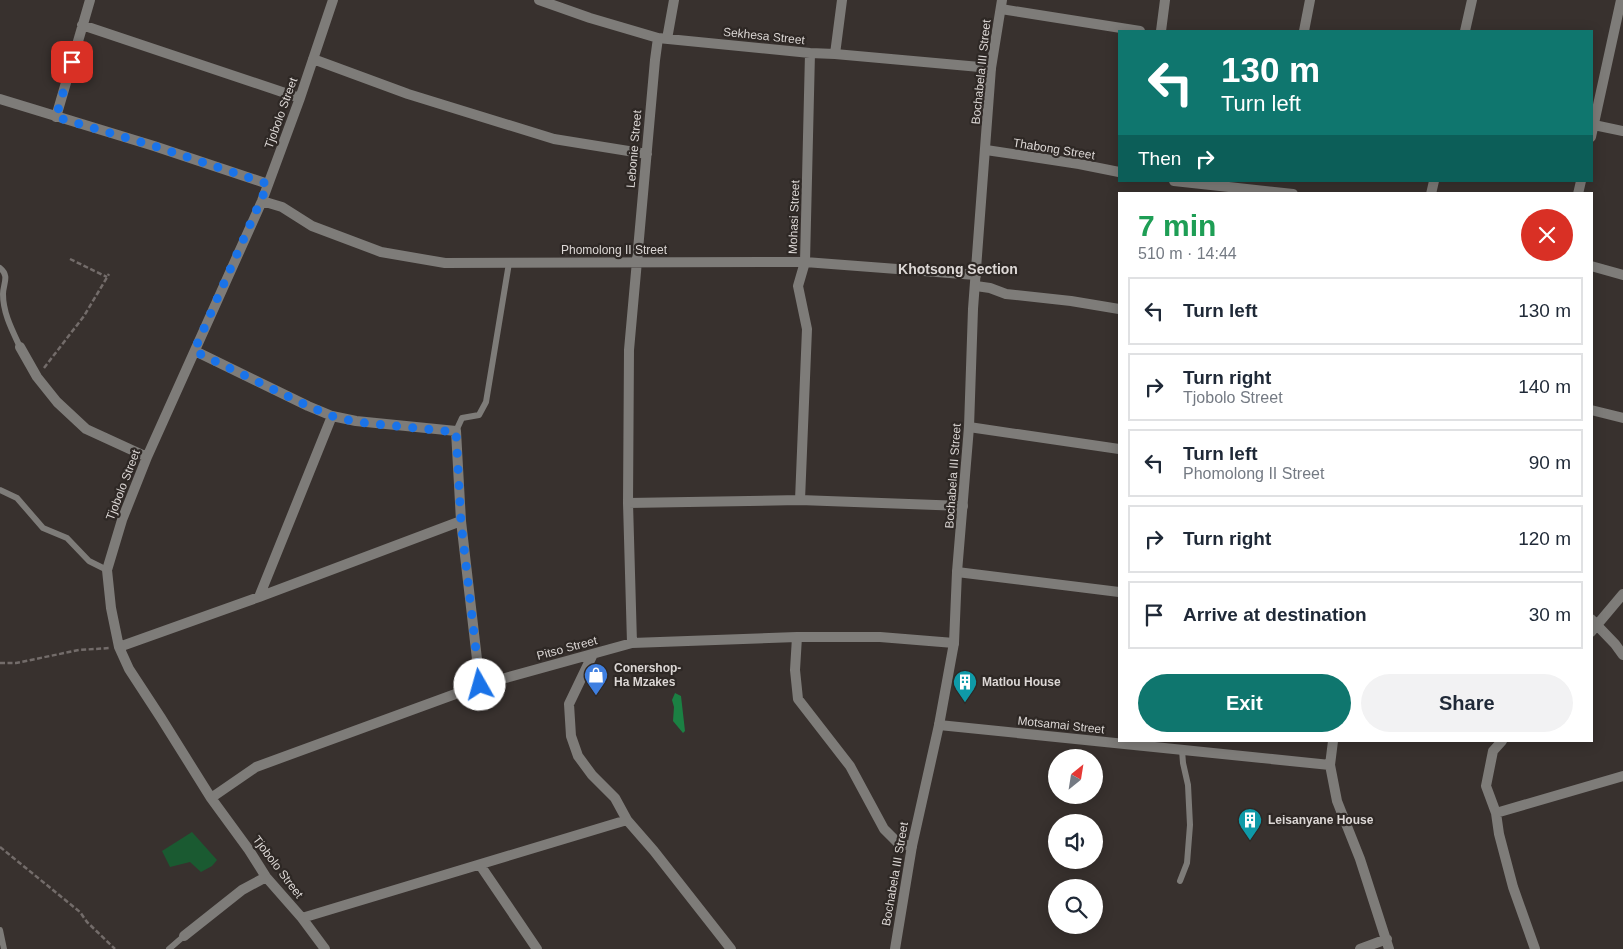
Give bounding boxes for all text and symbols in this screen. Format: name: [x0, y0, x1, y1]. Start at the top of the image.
street label: Bochabela III Street: [969, 18, 994, 125]
street label: Sekhesa Street: [722, 25, 806, 47]
pin: [51, 41, 93, 83]
icon: arrive: [58, 48, 86, 76]
icon: left: [1138, 50, 1203, 115]
text: 130 m: [1221, 50, 1320, 89]
street label: Tjobolo Street: [262, 75, 301, 151]
text: Turn left: [1221, 91, 1301, 116]
street label: Lebonie Street: [624, 109, 644, 188]
street label: Thabong Street: [1012, 136, 1097, 162]
icon: right: [1191, 145, 1219, 173]
text: Then: [1138, 148, 1181, 169]
street label: Mohasi Street: [786, 179, 802, 254]
text: 7 min: [1138, 209, 1216, 242]
button: close: [1521, 209, 1573, 261]
street label: Phomolong II Street: [561, 243, 668, 257]
text: 510 m · 14:44: [1138, 245, 1237, 262]
district label: Khotsong Section: [898, 261, 1018, 277]
icon: left: [1140, 297, 1168, 325]
text: Turn left: [1183, 300, 1258, 321]
text: 130 m: [1518, 300, 1571, 321]
text: Turn right: [1183, 367, 1271, 388]
icon: right: [1140, 373, 1168, 401]
text: 140 m: [1518, 376, 1571, 397]
text: Tjobolo Street: [1183, 389, 1283, 406]
street label: Bochabela III Street: [942, 422, 964, 529]
text: Turn left: [1183, 443, 1258, 464]
street label: Tjobolo Street: [103, 447, 143, 522]
icon: left: [1140, 449, 1168, 477]
text: 90 m: [1529, 452, 1571, 473]
text: Phomolong II Street: [1183, 465, 1324, 482]
icon: right: [1140, 525, 1168, 553]
text: Turn right: [1183, 528, 1271, 549]
text: 120 m: [1518, 528, 1571, 549]
icon: arrive: [1140, 601, 1168, 629]
text: Arrive at destination: [1183, 604, 1367, 625]
text: 30 m: [1529, 604, 1571, 625]
street label: Pitso Street: [535, 633, 599, 663]
position arrow: [453, 658, 505, 710]
place label: Conershop- Ha Mzakes: [614, 661, 681, 689]
shop icon: Conershop- Ha Mzakes: [583, 662, 609, 696]
building icon: Matlou House: [952, 669, 978, 703]
button: Exit: [1138, 674, 1351, 732]
button: Share: [1361, 674, 1573, 732]
place label: Matlou House: [982, 675, 1061, 689]
street label: Motsamai Street: [1017, 713, 1106, 737]
north arrow: [1048, 749, 1102, 804]
map controls: [1048, 749, 1103, 934]
building icon: Leisanyane House: [1237, 807, 1263, 841]
place label: Leisanyane House: [1268, 813, 1374, 827]
button: sound: [1048, 814, 1103, 869]
street label: Bochabela III Street: [879, 820, 911, 927]
street label: Tjobolo Street: [250, 833, 306, 902]
button: search: [1048, 879, 1103, 934]

